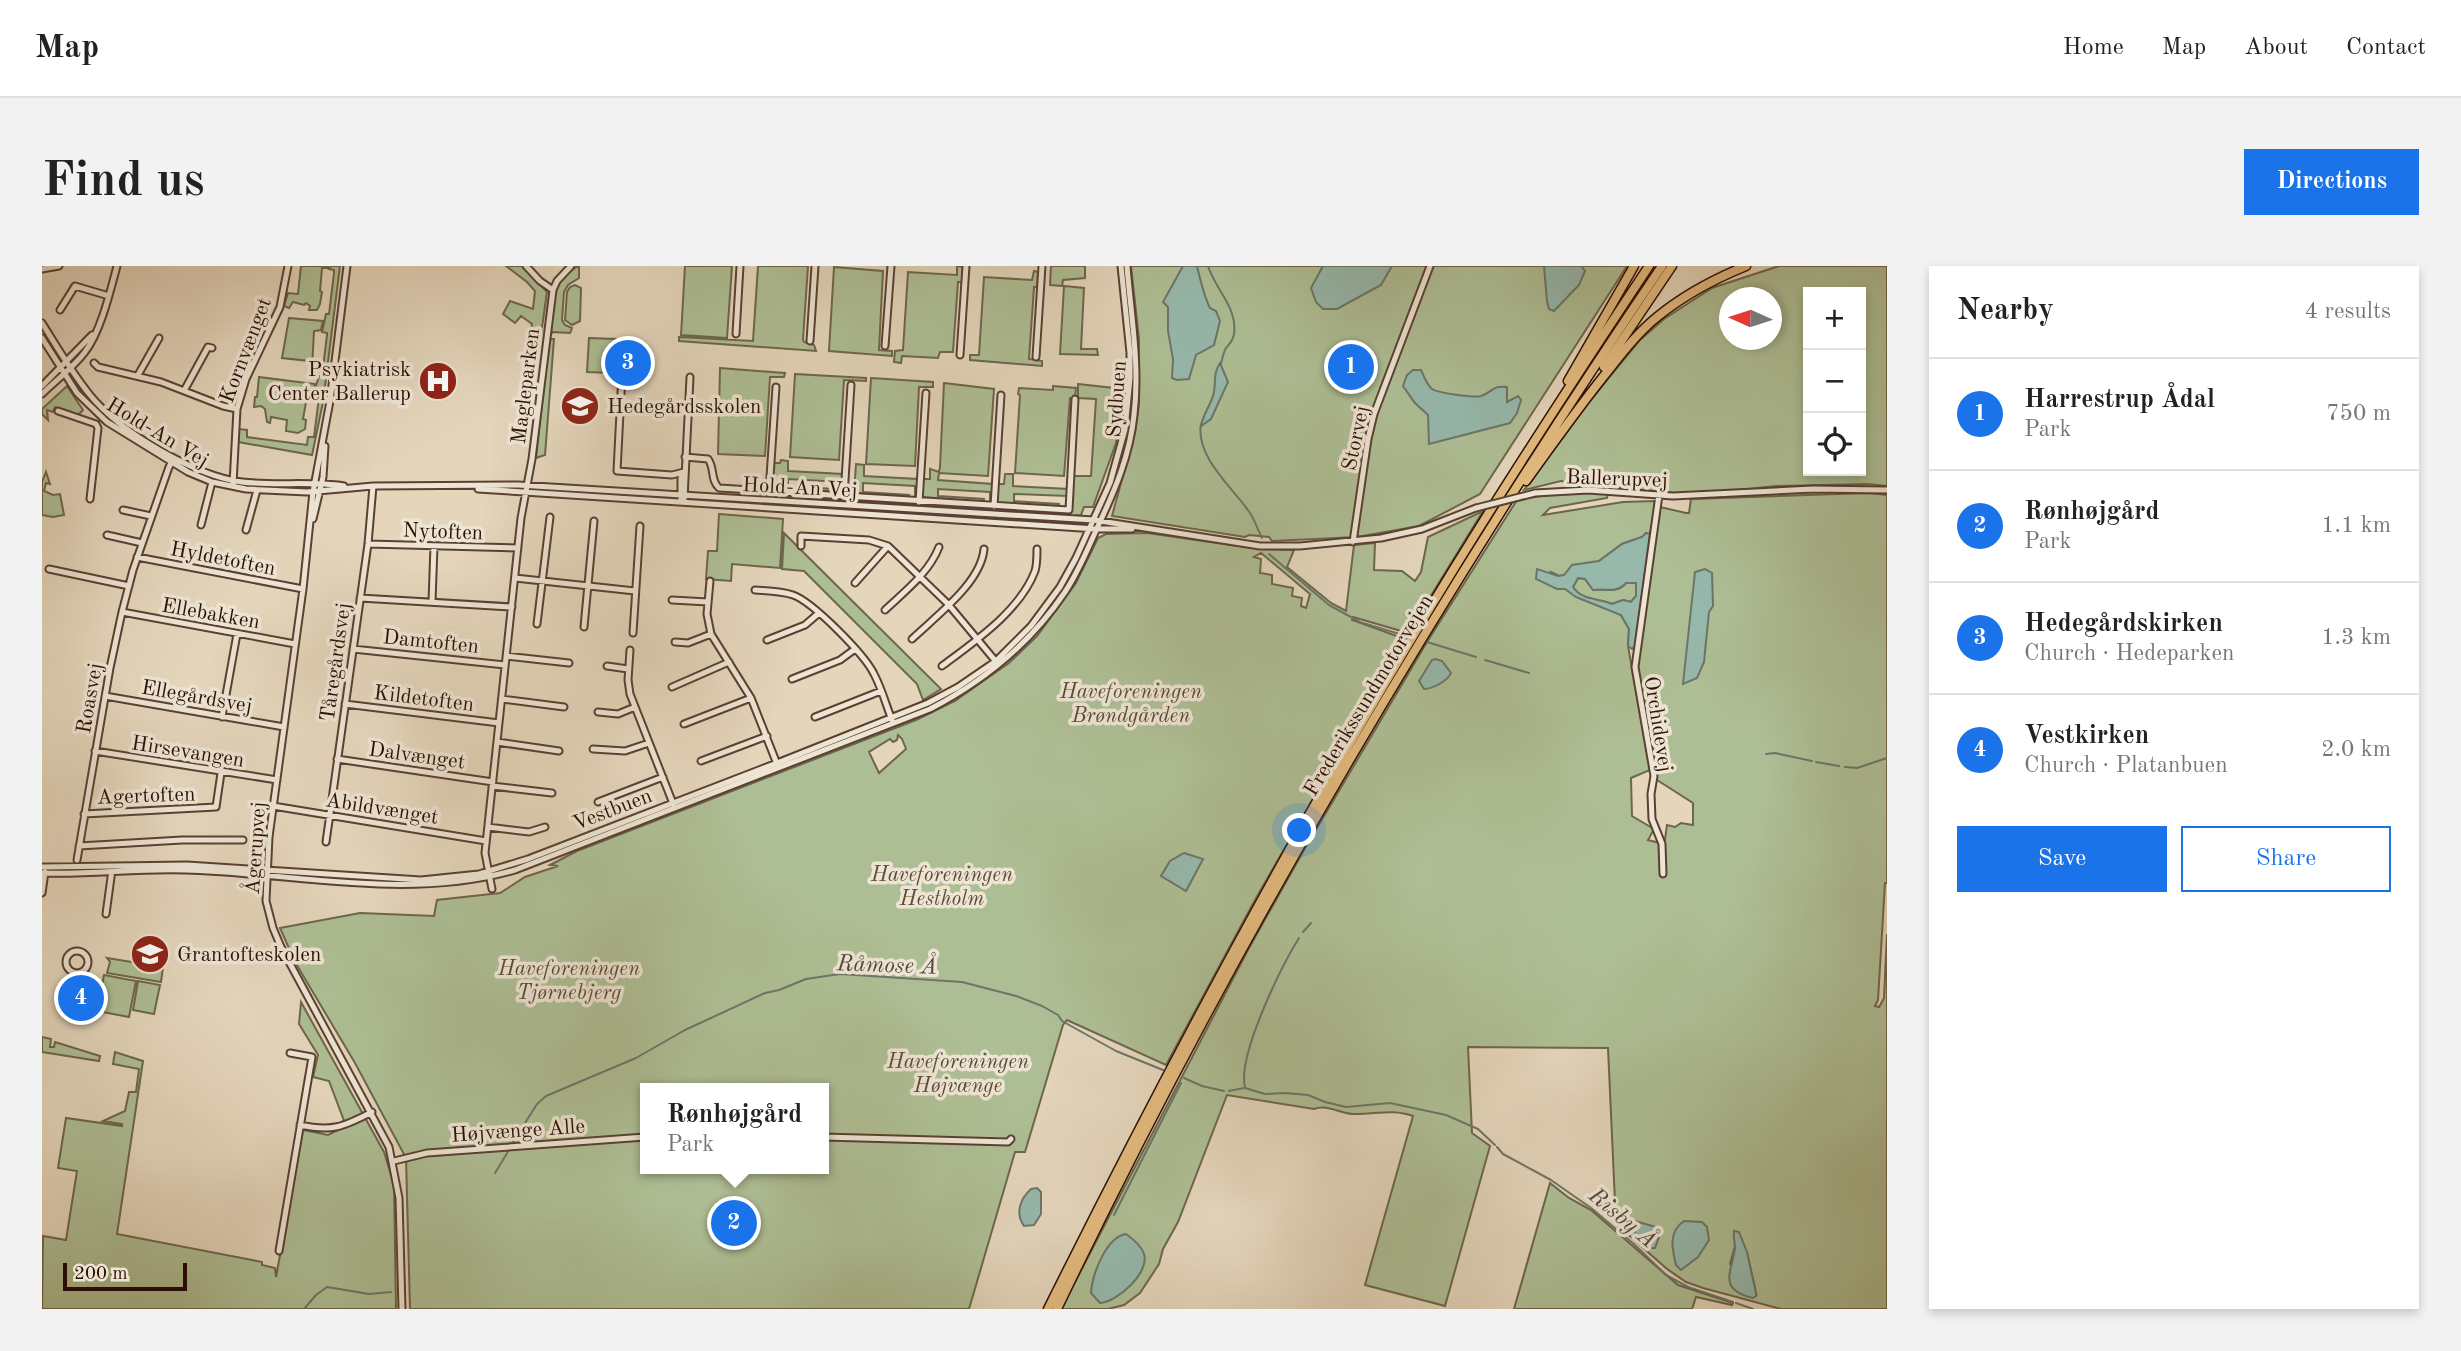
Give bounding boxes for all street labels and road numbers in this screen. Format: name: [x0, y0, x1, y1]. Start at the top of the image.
street label: Kornvænget: [217, 295, 276, 406]
street label: Magleparken: [509, 327, 544, 445]
street label: Sydbuen: [1104, 360, 1131, 438]
street label: Hold-An Vej: [102, 395, 212, 472]
street label: Storvej: [1339, 404, 1374, 473]
street label: Ballerupvej: [1566, 467, 1668, 492]
street label: Hold-An Vej: [742, 475, 858, 502]
street label: Nytoften: [402, 521, 483, 544]
street label: Hyldetoften: [168, 539, 277, 580]
street label: Frederikssundmotorvejen: [1301, 591, 1438, 800]
street label: Ellebakken: [160, 596, 262, 633]
street label: Tåregårdsvej: [318, 601, 355, 723]
street label: Damtoften: [382, 627, 480, 658]
street label: Roasvej: [74, 661, 107, 735]
street label: Orchidevej: [1640, 675, 1675, 774]
street label: Ellegårdsvej: [140, 677, 254, 718]
street label: Kildetoften: [372, 683, 475, 716]
street label: Hirsevangen: [130, 733, 246, 772]
street label: Dalvænget: [367, 739, 466, 774]
street label: Agertoften: [96, 784, 196, 809]
street label: Vestbuen: [570, 786, 655, 835]
street label: Abildvænget: [324, 790, 440, 829]
street label: Ågerupvej: [238, 800, 270, 895]
street label: Højvænge Alle: [450, 1116, 586, 1147]

